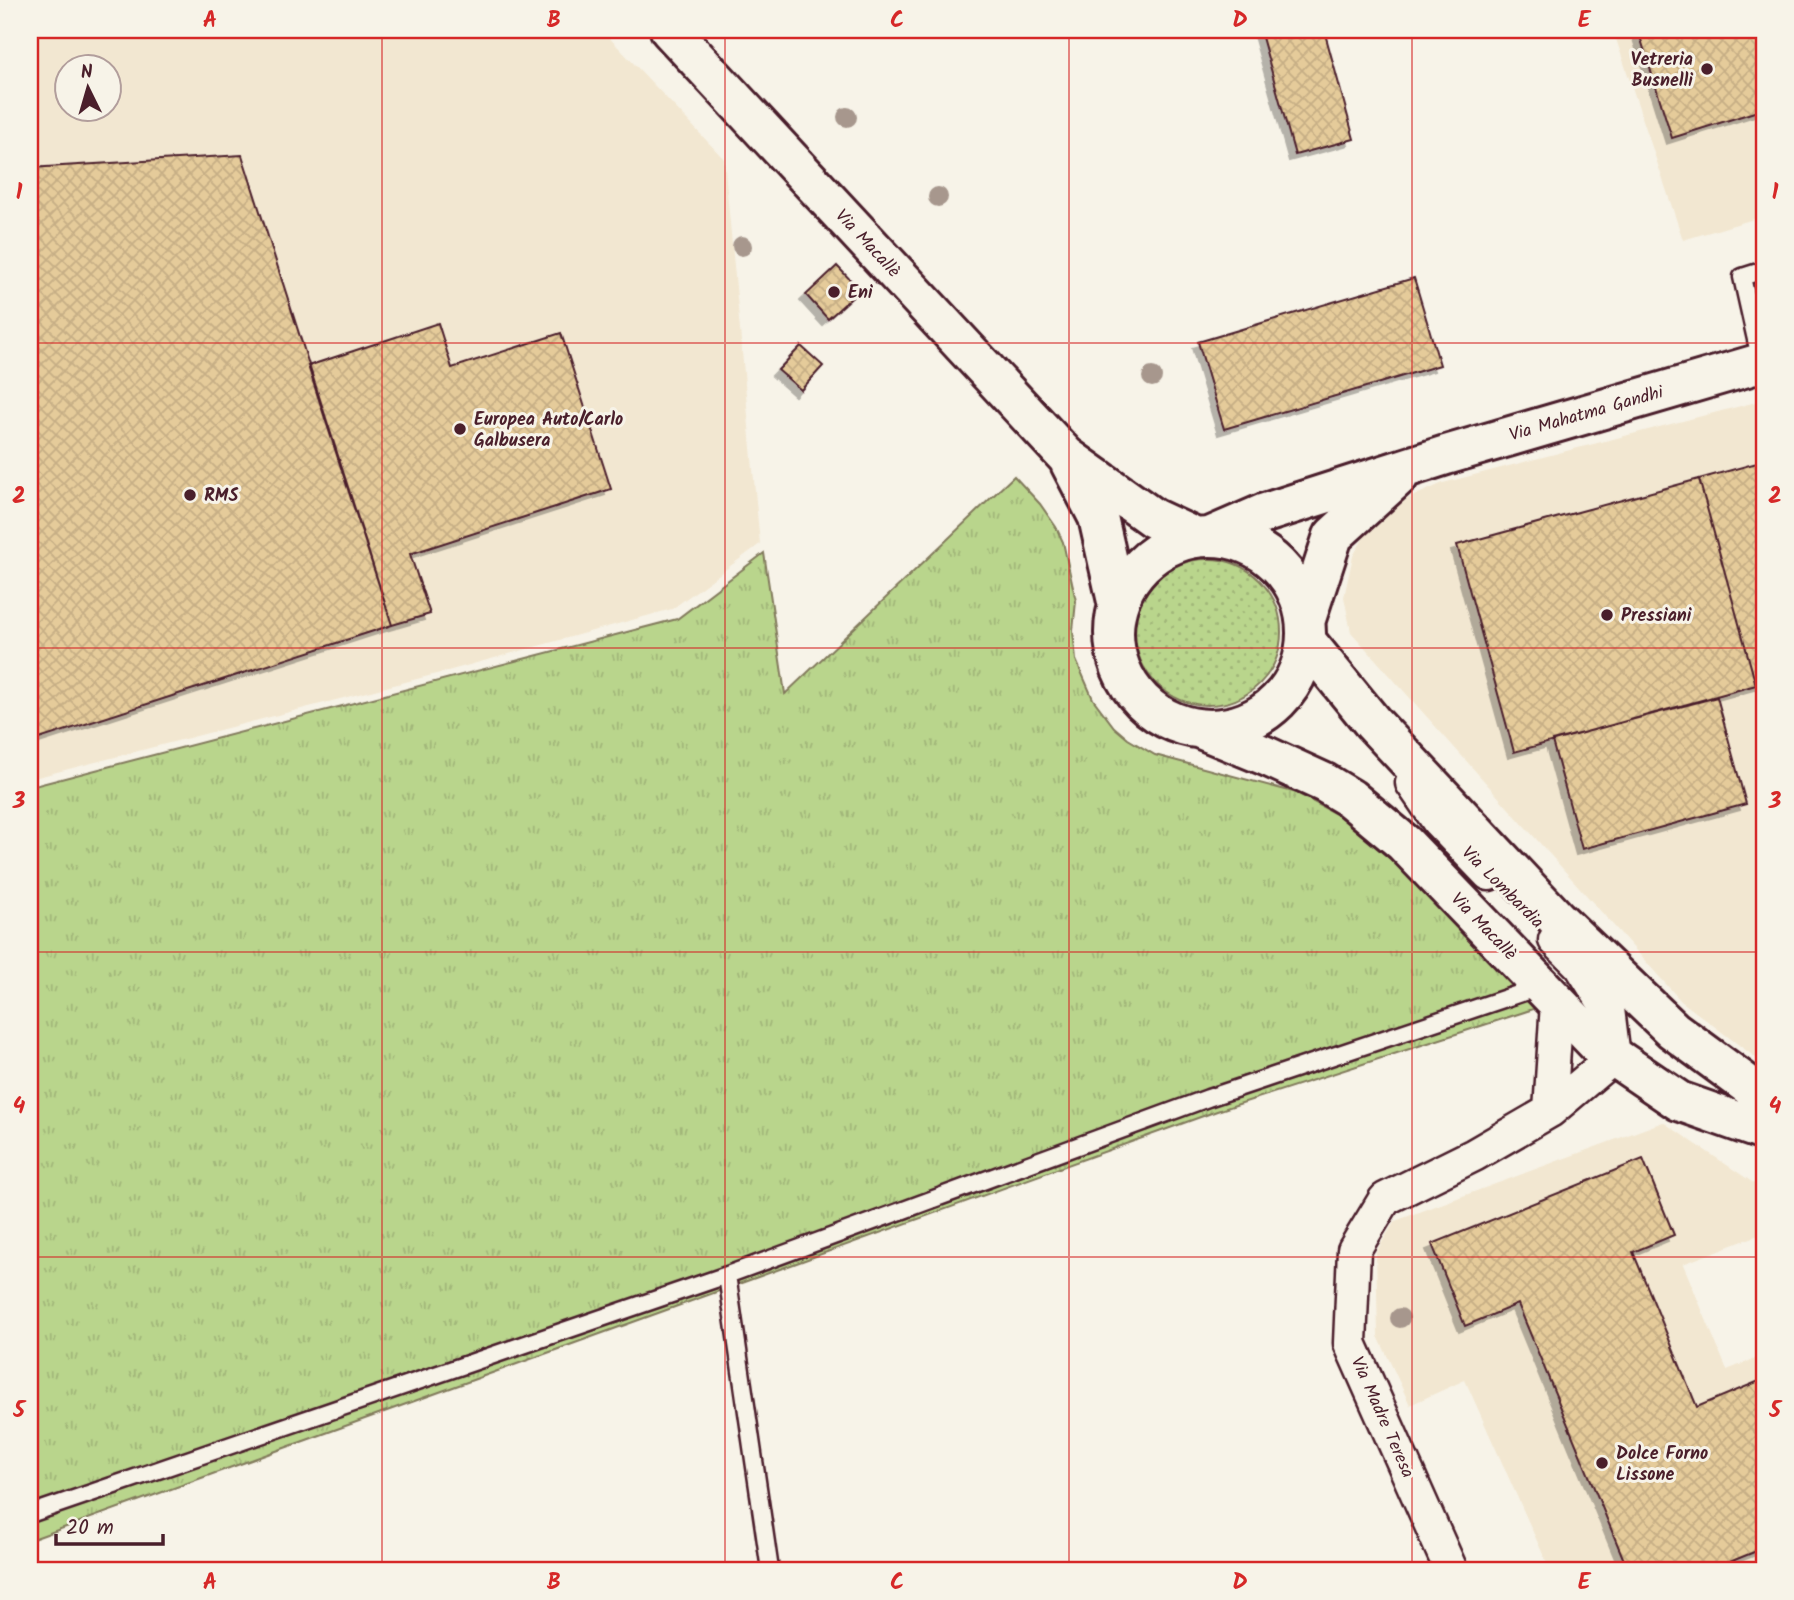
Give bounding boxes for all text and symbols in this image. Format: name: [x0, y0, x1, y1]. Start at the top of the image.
text: A: [203, 3, 217, 39]
text: B: [547, 3, 561, 39]
text: C: [890, 3, 904, 39]
text: D: [1232, 3, 1248, 39]
text: E: [1578, 3, 1592, 39]
place label: Vetreria Busnelli: [1631, 46, 1693, 96]
north arrow: [52, 52, 122, 122]
text: N: [79, 58, 94, 89]
marker: Vetreria Busnelli: [1699, 61, 1715, 77]
text: 1: [16, 175, 23, 211]
text: 1: [1772, 175, 1779, 211]
street label: Via Macallè: [827, 203, 907, 285]
place label: Eni: [848, 279, 873, 308]
marker: Eni: [826, 284, 842, 300]
street label: Via Mahatma Gandhi: [1506, 378, 1668, 450]
place label: Europea Auto/Carlo Galbusera: [474, 406, 623, 456]
marker: Europea Auto/Carlo Galbusera: [452, 421, 468, 437]
text: 2: [12, 479, 26, 515]
text: 2: [1768, 479, 1782, 515]
place label: RMS: [204, 482, 238, 511]
marker: RMS: [182, 487, 198, 503]
place label: Pressiani: [1621, 602, 1692, 631]
marker: Pressiani: [1599, 607, 1615, 623]
text: 3: [12, 784, 26, 820]
text: 3: [1768, 784, 1782, 820]
street label: Via Lombardia: [1454, 840, 1550, 936]
street label: Via Macallè: [1443, 886, 1523, 968]
text: 4: [13, 1089, 26, 1125]
text: 4: [1769, 1089, 1782, 1125]
street label: Via Madre Teresa: [1342, 1352, 1421, 1483]
text: 5: [12, 1393, 27, 1429]
text: 5: [1768, 1393, 1783, 1429]
place label: Dolce Forno Lissone: [1616, 1440, 1708, 1490]
marker: Dolce Forno Lissone: [1594, 1455, 1610, 1471]
scale bar: [56, 1502, 163, 1546]
text: 20 m: [66, 1512, 114, 1545]
text: A: [203, 1565, 217, 1600]
text: B: [547, 1565, 561, 1600]
text: C: [890, 1565, 904, 1600]
text: D: [1232, 1565, 1248, 1600]
text: E: [1578, 1565, 1592, 1600]

